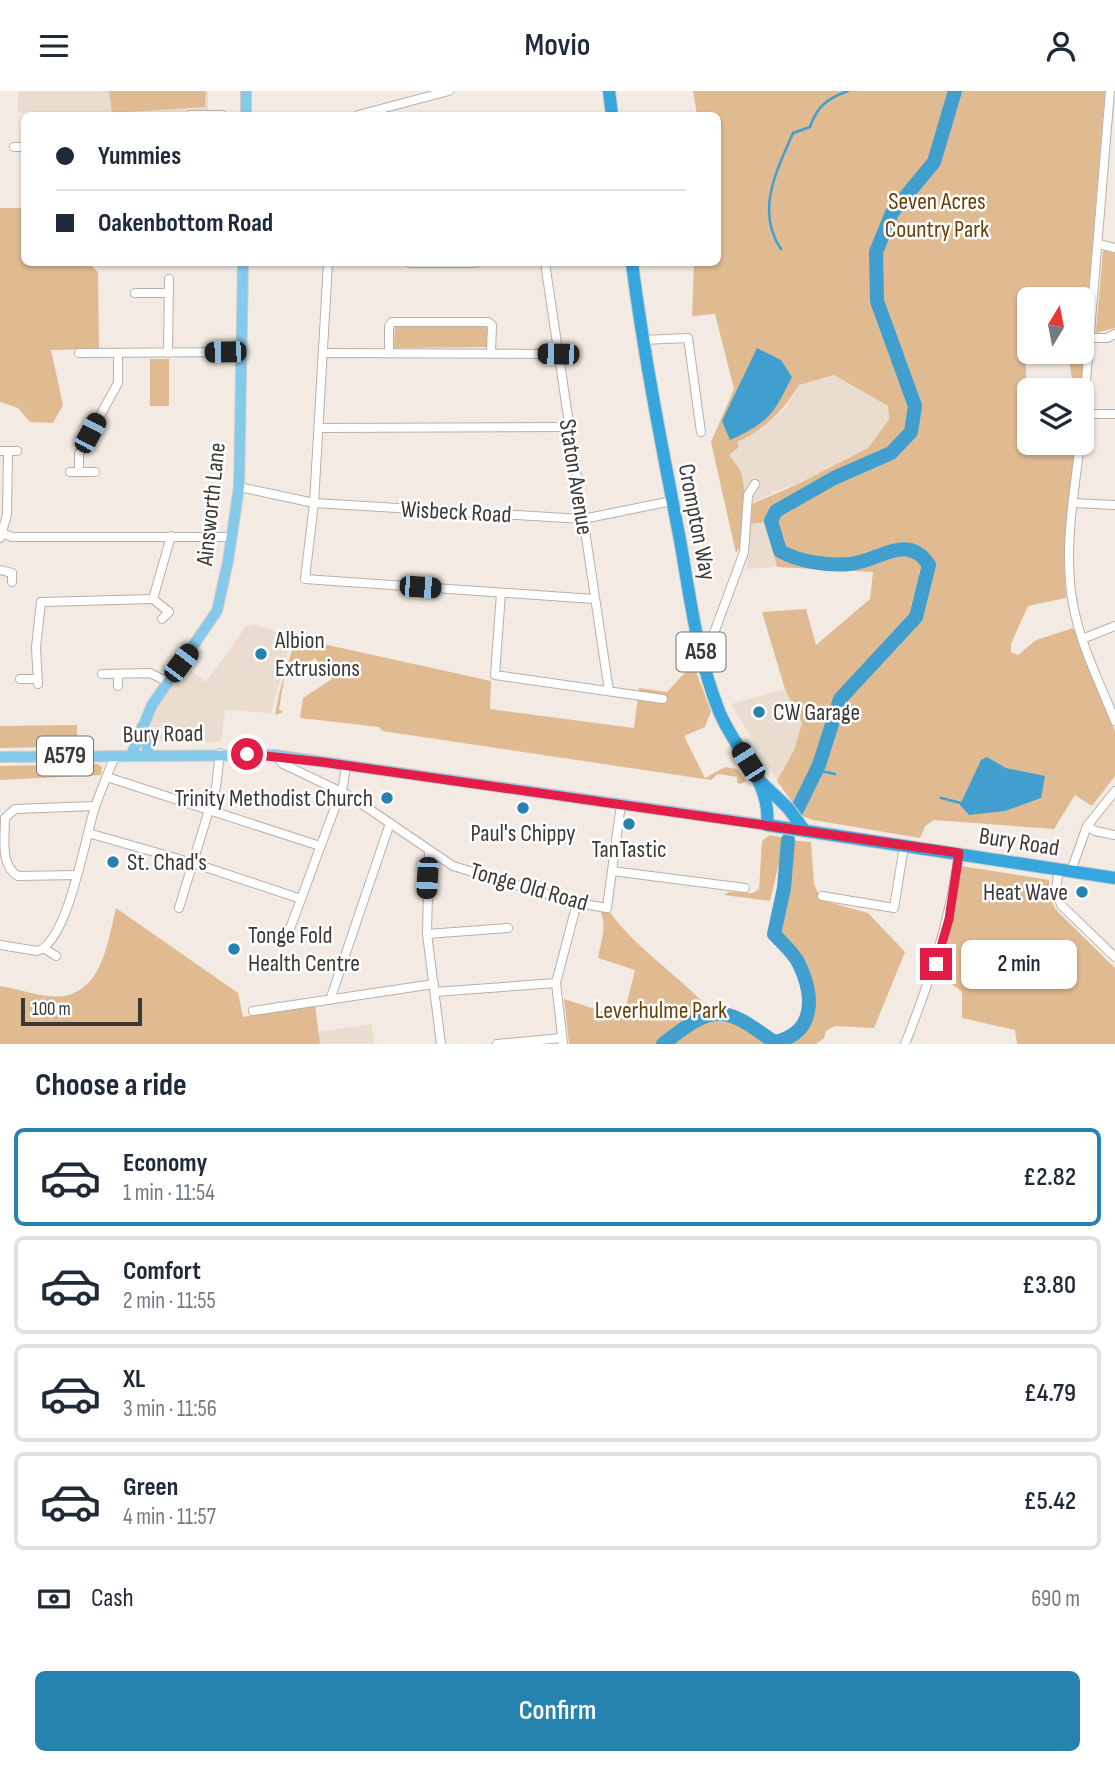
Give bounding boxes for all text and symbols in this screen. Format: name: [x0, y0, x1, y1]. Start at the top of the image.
text: Movio: [524, 26, 591, 65]
icon: menu: [35, 27, 73, 65]
icon: person: [1042, 27, 1080, 65]
text: Yummies: [98, 141, 181, 172]
park label: Seven Acres Country Park: [885, 187, 989, 244]
text: Oakenbottom Road: [98, 208, 273, 239]
north arrow: [1017, 287, 1094, 364]
map controls: [1017, 287, 1094, 455]
car: [204, 341, 247, 363]
car: [537, 343, 580, 365]
button: layers: [1017, 378, 1094, 455]
car: [71, 410, 110, 456]
street label: Staton Avenue: [553, 417, 599, 537]
street label: Ainsworth Lane: [190, 441, 232, 568]
street label: Crompton Way: [672, 461, 722, 583]
street label: Wisbeck Road: [400, 495, 512, 529]
car: [399, 575, 442, 599]
place label: Albion Extrusions: [274, 626, 360, 683]
road number: A58: [676, 632, 726, 671]
car: [160, 640, 203, 686]
marker: Albion Extrusions: [253, 646, 269, 662]
place label: CW Garage: [773, 698, 860, 727]
marker: CW Garage: [751, 704, 767, 720]
street label: Bury Road: [122, 719, 204, 749]
road number: A579: [37, 737, 93, 775]
route start: [231, 738, 263, 770]
car: [728, 739, 769, 785]
place label: Trinity Methodist Church: [175, 784, 373, 813]
marker: Trinity Methodist Church: [379, 790, 395, 806]
marker: Paul's Chippy: [515, 800, 531, 816]
marker: TanTastic: [621, 816, 637, 832]
place label: Paul's Chippy: [470, 819, 576, 848]
street label: Bury Road: [977, 821, 1061, 863]
place label: TanTastic: [591, 835, 667, 864]
place label: St. Chad's: [127, 848, 207, 877]
marker: St. Chad's: [105, 854, 121, 870]
car: [416, 856, 439, 900]
street label: Tonge Old Road: [467, 856, 591, 918]
place label: Heat Wave: [983, 878, 1068, 907]
marker: Heat Wave: [1074, 884, 1090, 900]
place label: Tonge Fold Health Centre: [248, 921, 360, 978]
callout: 2 min: [960, 939, 1076, 989]
marker: Tonge Fold Health Centre: [226, 941, 242, 957]
route end: [920, 948, 952, 980]
text: 2 min: [997, 950, 1041, 978]
scale bar: [21, 995, 142, 1027]
park label: Leverhulme Park: [595, 996, 727, 1025]
text: 100 m: [32, 998, 71, 1021]
text: Choose a ride: [35, 1066, 187, 1105]
icon: car: [39, 1146, 102, 1209]
text: Economy: [123, 1148, 207, 1179]
text: £2.82: [1023, 1162, 1076, 1193]
text: 1 min · 11:54: [123, 1179, 215, 1207]
icon: car: [39, 1254, 102, 1317]
text: Comfort: [123, 1256, 201, 1287]
text: £3.80: [1022, 1270, 1076, 1301]
text: 2 min · 11:55: [123, 1287, 216, 1315]
icon: car: [39, 1362, 102, 1425]
text: XL: [123, 1364, 145, 1395]
text: £4.79: [1024, 1378, 1076, 1409]
text: 3 min · 11:56: [123, 1395, 217, 1423]
icon: car: [39, 1470, 102, 1533]
text: Green: [123, 1472, 178, 1503]
text: £5.42: [1024, 1486, 1076, 1517]
text: 4 min · 11:57: [123, 1503, 216, 1531]
icon: cash: [35, 1580, 73, 1618]
text: Cash: [91, 1583, 134, 1614]
text: 690 m: [1031, 1585, 1080, 1613]
button: Confirm: [35, 1671, 1080, 1751]

